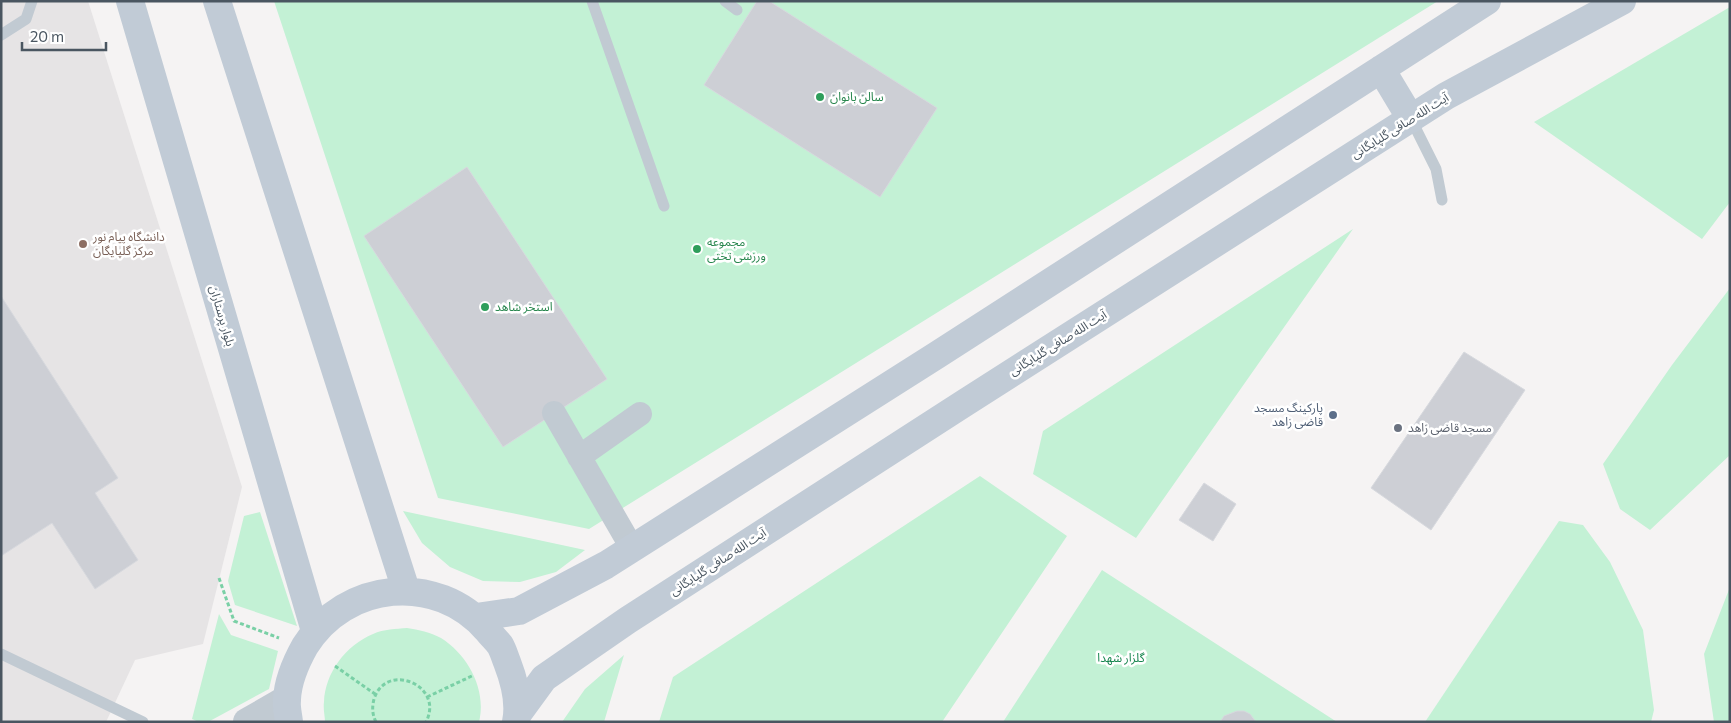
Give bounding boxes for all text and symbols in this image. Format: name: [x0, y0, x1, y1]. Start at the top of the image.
scale bar: [22, 20, 106, 52]
text: 20 m: [30, 27, 64, 45]
place label: سالن بانوان: [830, 89, 884, 104]
street label: آیت الله صافی گلپایگانی: [1348, 89, 1452, 163]
marker: سالن بانوان: [814, 91, 826, 103]
place label: دانشگاه پیام نور مرکز گلپایگان: [92, 229, 165, 259]
place label: مجموعه ورزشی تختی: [707, 234, 766, 263]
marker: دانشگاه پیام نور مرکز گلپایگان: [77, 238, 89, 250]
marker: مجموعه ورزشی تختی: [691, 243, 703, 255]
street label: بلوار پرستاران: [206, 284, 238, 348]
place label: استخر شاهد: [495, 299, 553, 314]
marker: استخر شاهد: [479, 301, 491, 313]
street label: آیت الله صافی گلپایگانی: [1006, 306, 1110, 380]
place label: پارکینگ مسجد قاضی زاهد: [1254, 400, 1323, 429]
marker: پارکینگ مسجد قاضی زاهد: [1327, 409, 1339, 421]
place label: مسجد قاضی زاهد: [1408, 420, 1492, 435]
marker: مسجد قاضی زاهد: [1392, 422, 1404, 434]
street label: آیت الله صافی گلپایگانی: [667, 524, 770, 599]
park label: گلزار شهدا: [1097, 650, 1146, 665]

